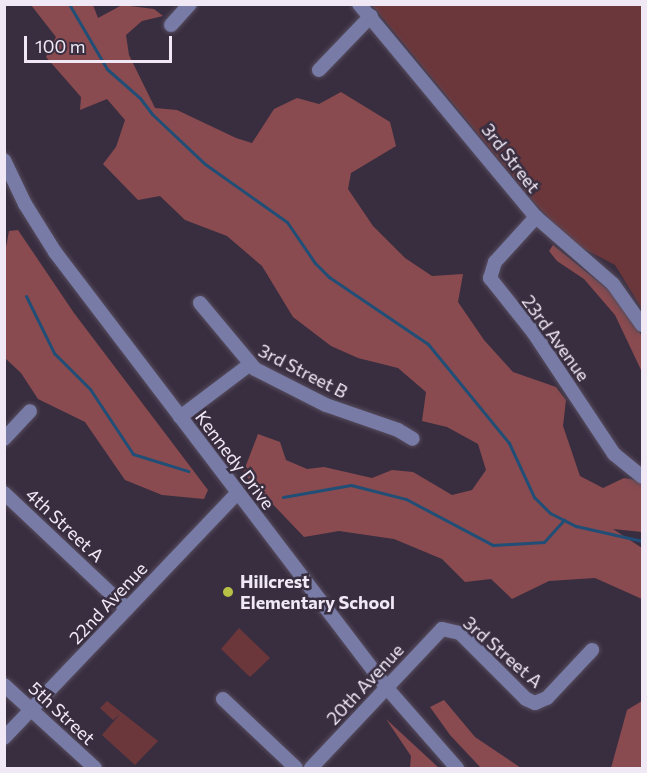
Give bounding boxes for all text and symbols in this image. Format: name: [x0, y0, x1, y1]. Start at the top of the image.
scale bar: [27, 24, 176, 62]
text: 100 m: [35, 35, 85, 57]
street label: 3rd Street: [477, 119, 545, 197]
street label: 23rd Avenue: [518, 291, 594, 385]
street label: 3rd Street B: [255, 339, 351, 403]
street label: Kennedy Drive: [191, 407, 279, 513]
street label: 4th Street A: [22, 483, 108, 567]
street label: 22nd Avenue: [65, 558, 151, 648]
place label: Hillcrest Elementary School: [240, 571, 395, 614]
marker: Hillcrest Elementary School: [221, 585, 235, 599]
street label: 3rd Street A: [459, 612, 547, 692]
street label: 20th Avenue: [322, 639, 408, 729]
street label: 5th Street: [25, 677, 99, 749]

